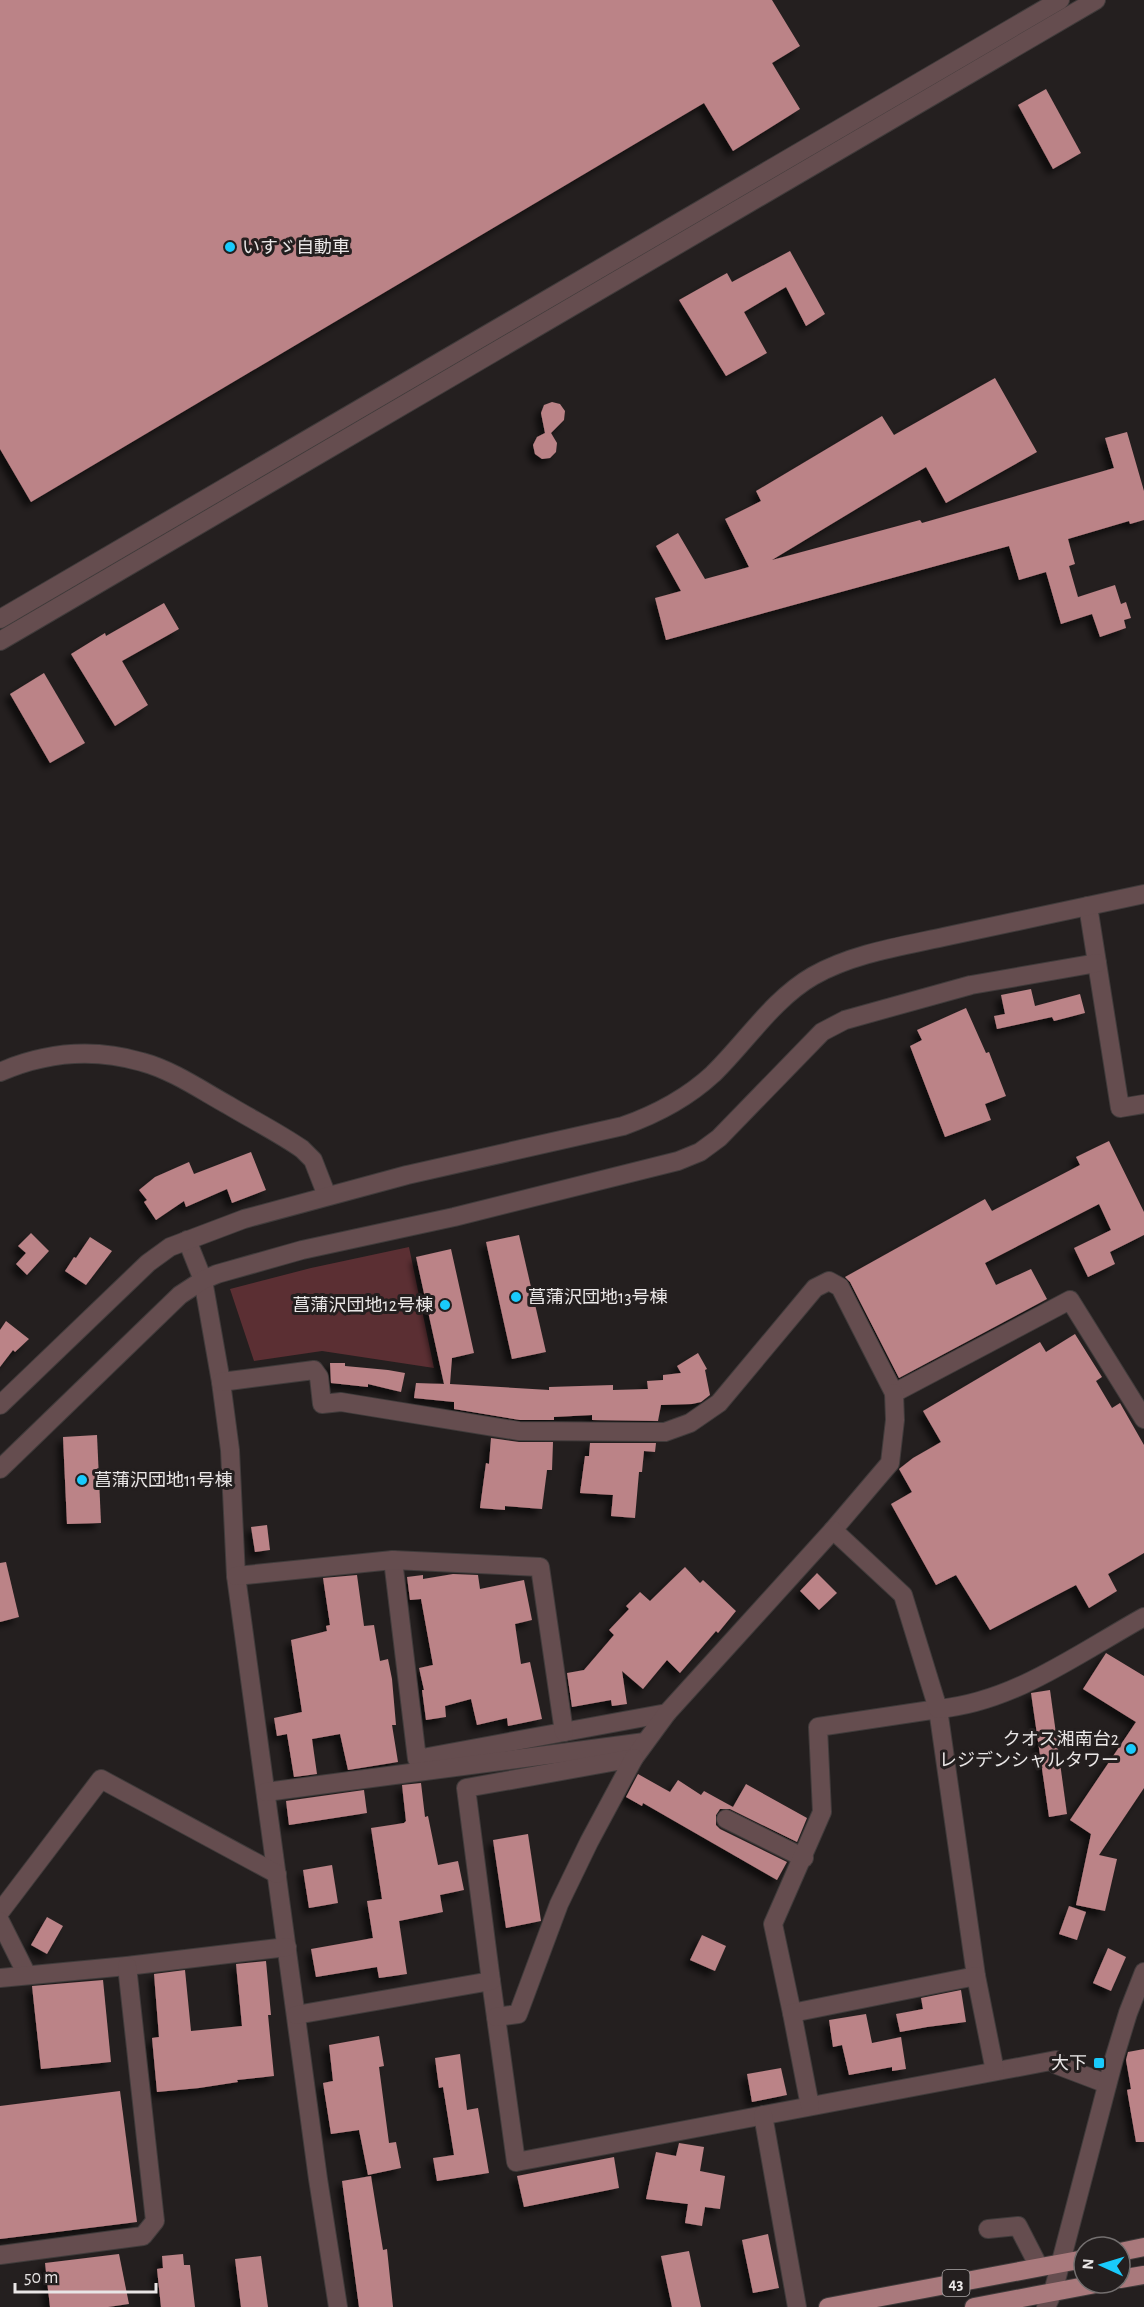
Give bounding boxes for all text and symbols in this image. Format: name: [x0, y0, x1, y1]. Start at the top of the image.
place label: いすゞ自動車: [242, 237, 350, 257]
marker: いすゞ自動車: [223, 240, 237, 254]
place label: 菖蒲沢団地13号棟: [528, 1287, 668, 1307]
marker: 菖蒲沢団地13号棟: [509, 1290, 523, 1304]
place label: 菖蒲沢団地12号棟: [293, 1295, 433, 1315]
marker: 菖蒲沢団地12号棟: [438, 1298, 452, 1312]
place label: 菖蒲沢団地11号棟: [94, 1470, 232, 1490]
marker: 菖蒲沢団地11号棟: [75, 1473, 89, 1487]
place label: クオス湘南台2 レジデンシャルタワー: [939, 1729, 1119, 1770]
marker: クオス湘南台2 レジデンシャルタワー: [1124, 1742, 1138, 1756]
place label: 大下: [1051, 2054, 1087, 2073]
marker: 大下: [1092, 2056, 1106, 2070]
north arrow: [1072, 2235, 1132, 2295]
scale bar: [15, 2256, 156, 2294]
text: N: [1080, 2258, 1096, 2270]
text: 50 m: [24, 2269, 58, 2287]
road number: 43: [942, 2270, 970, 2296]

